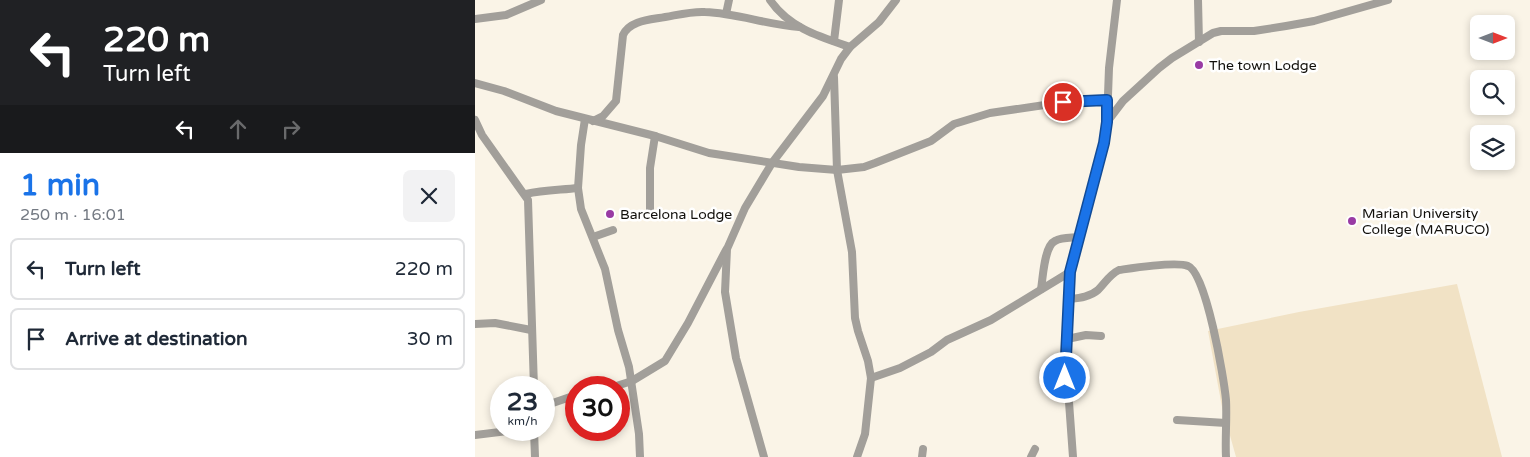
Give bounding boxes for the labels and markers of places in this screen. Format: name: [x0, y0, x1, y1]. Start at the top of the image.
place label: The town Lodge: [1209, 57, 1317, 74]
marker: The town Lodge: [1193, 59, 1205, 71]
pin: [1042, 81, 1084, 123]
place label: Marian University College (MARUCO): [1362, 205, 1489, 238]
place label: Barcelona Lodge: [620, 206, 732, 223]
marker: Barcelona Lodge: [604, 208, 616, 220]
marker: Marian University College (MARUCO): [1346, 215, 1358, 227]

